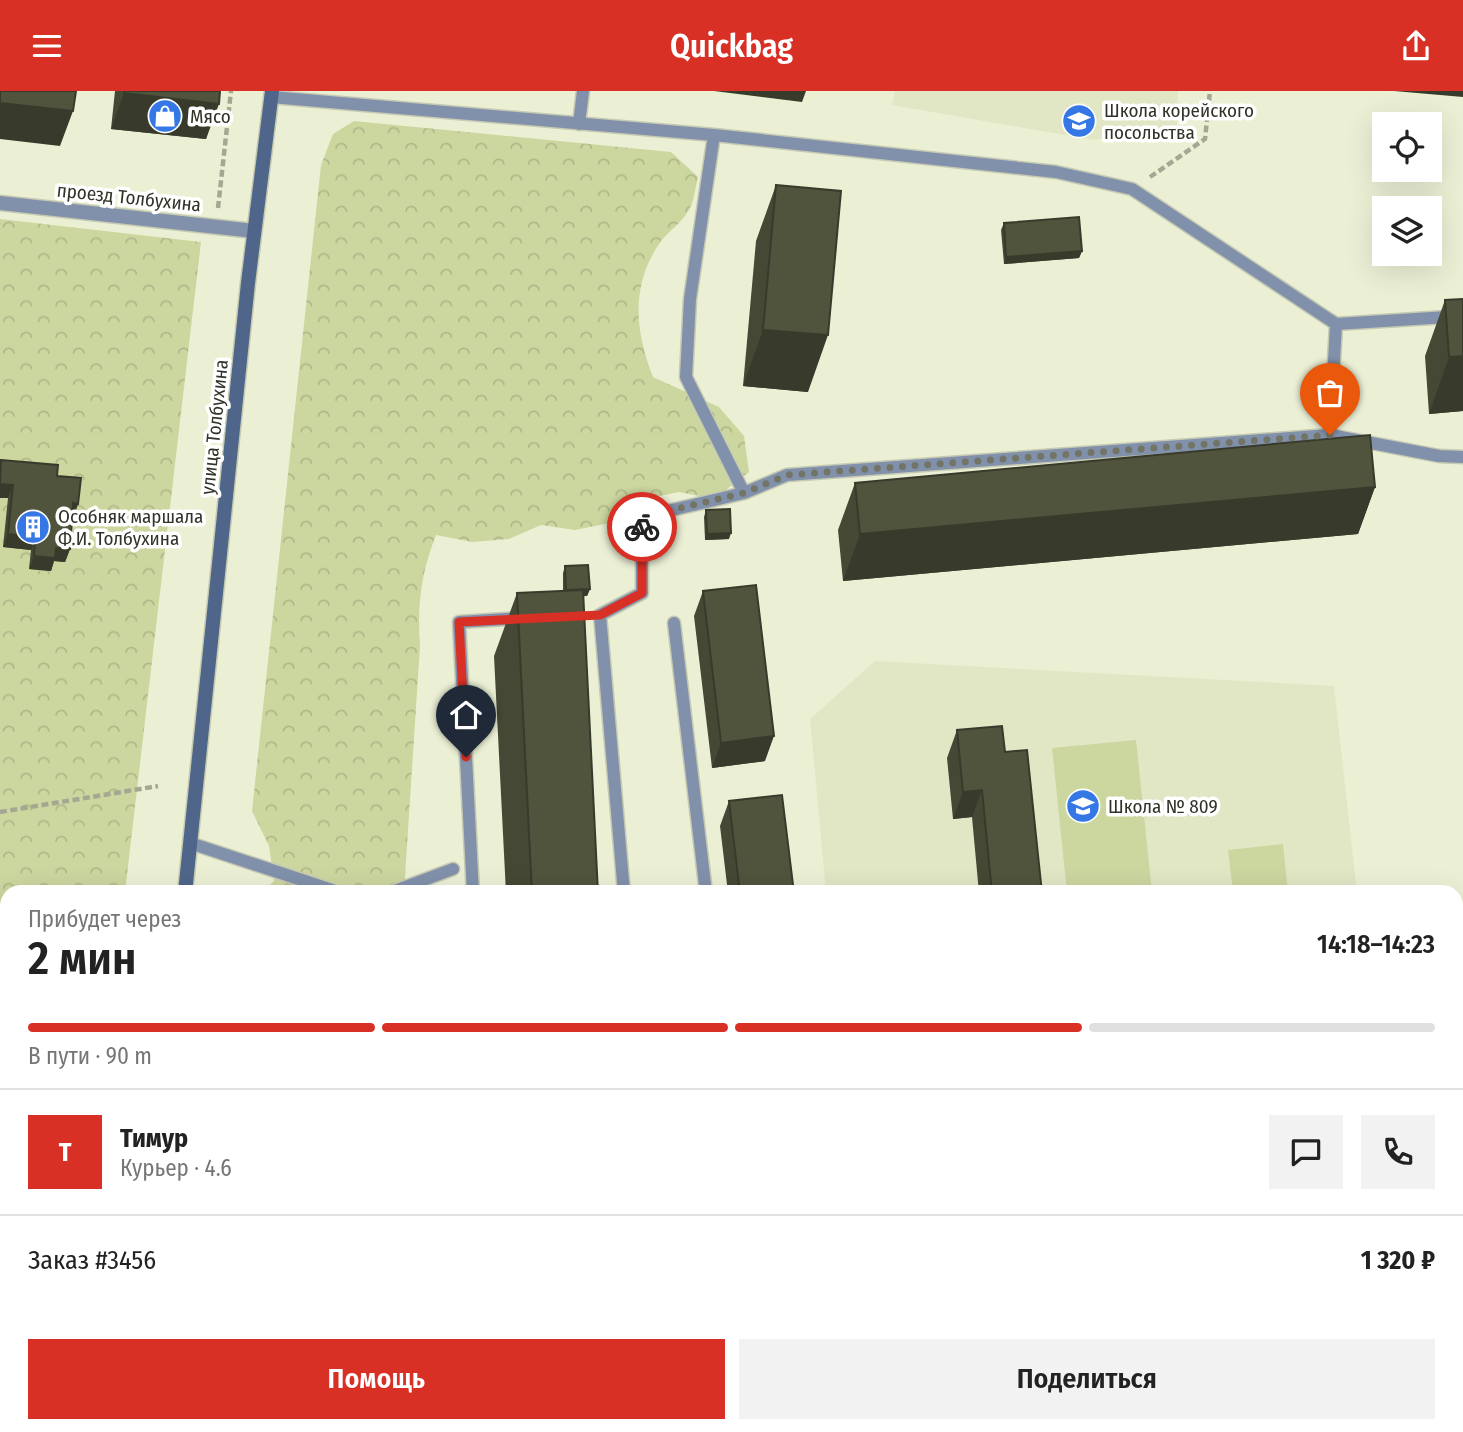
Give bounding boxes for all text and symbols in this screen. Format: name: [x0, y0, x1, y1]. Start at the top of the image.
icon: menu: [28, 27, 66, 65]
text: Quickbag: [670, 27, 793, 65]
icon: share: [1397, 27, 1435, 65]
shop icon: Мясо: [146, 97, 184, 135]
place label: Школа корейского посольства: [1104, 99, 1254, 144]
school or university icon: Школа корейского посольства: [1060, 102, 1098, 140]
place label: Мясо: [190, 105, 231, 128]
map controls: [1372, 112, 1442, 266]
button: locate: [1372, 112, 1442, 182]
street label: проезд Толбухина: [56, 178, 202, 217]
button: layers: [1372, 196, 1442, 266]
street label: улица Толбухина: [196, 358, 233, 496]
pin: [1300, 363, 1360, 435]
icon: bag: [1311, 374, 1349, 412]
courier: [607, 492, 677, 562]
place label: Особняк маршала Ф.И. Толбухина: [58, 505, 203, 550]
building icon: Особняк маршала Ф.И. Толбухина: [14, 508, 52, 546]
icon: bike: [623, 508, 661, 546]
pin: [436, 685, 496, 757]
icon: home: [447, 696, 485, 734]
school or university icon: Школа № 809: [1064, 787, 1102, 825]
place label: Школа № 809: [1108, 795, 1218, 818]
text: Прибудет через: [28, 905, 181, 933]
text: 14:18–14:23: [1317, 929, 1435, 960]
text: 2 мин: [28, 931, 136, 986]
text: В пути · 90 m: [28, 1042, 152, 1070]
button: chat: [1269, 1115, 1343, 1189]
button: phone: [1361, 1115, 1435, 1189]
text: Тимур: [120, 1123, 188, 1154]
text: Т: [59, 1137, 71, 1168]
text: Курьер · 4.6: [120, 1154, 232, 1182]
text: Заказ #3456: [28, 1245, 156, 1276]
text: 1 320 ₽: [1361, 1245, 1435, 1276]
button: Помощь: [28, 1339, 725, 1419]
button: Поделиться: [739, 1339, 1435, 1419]

